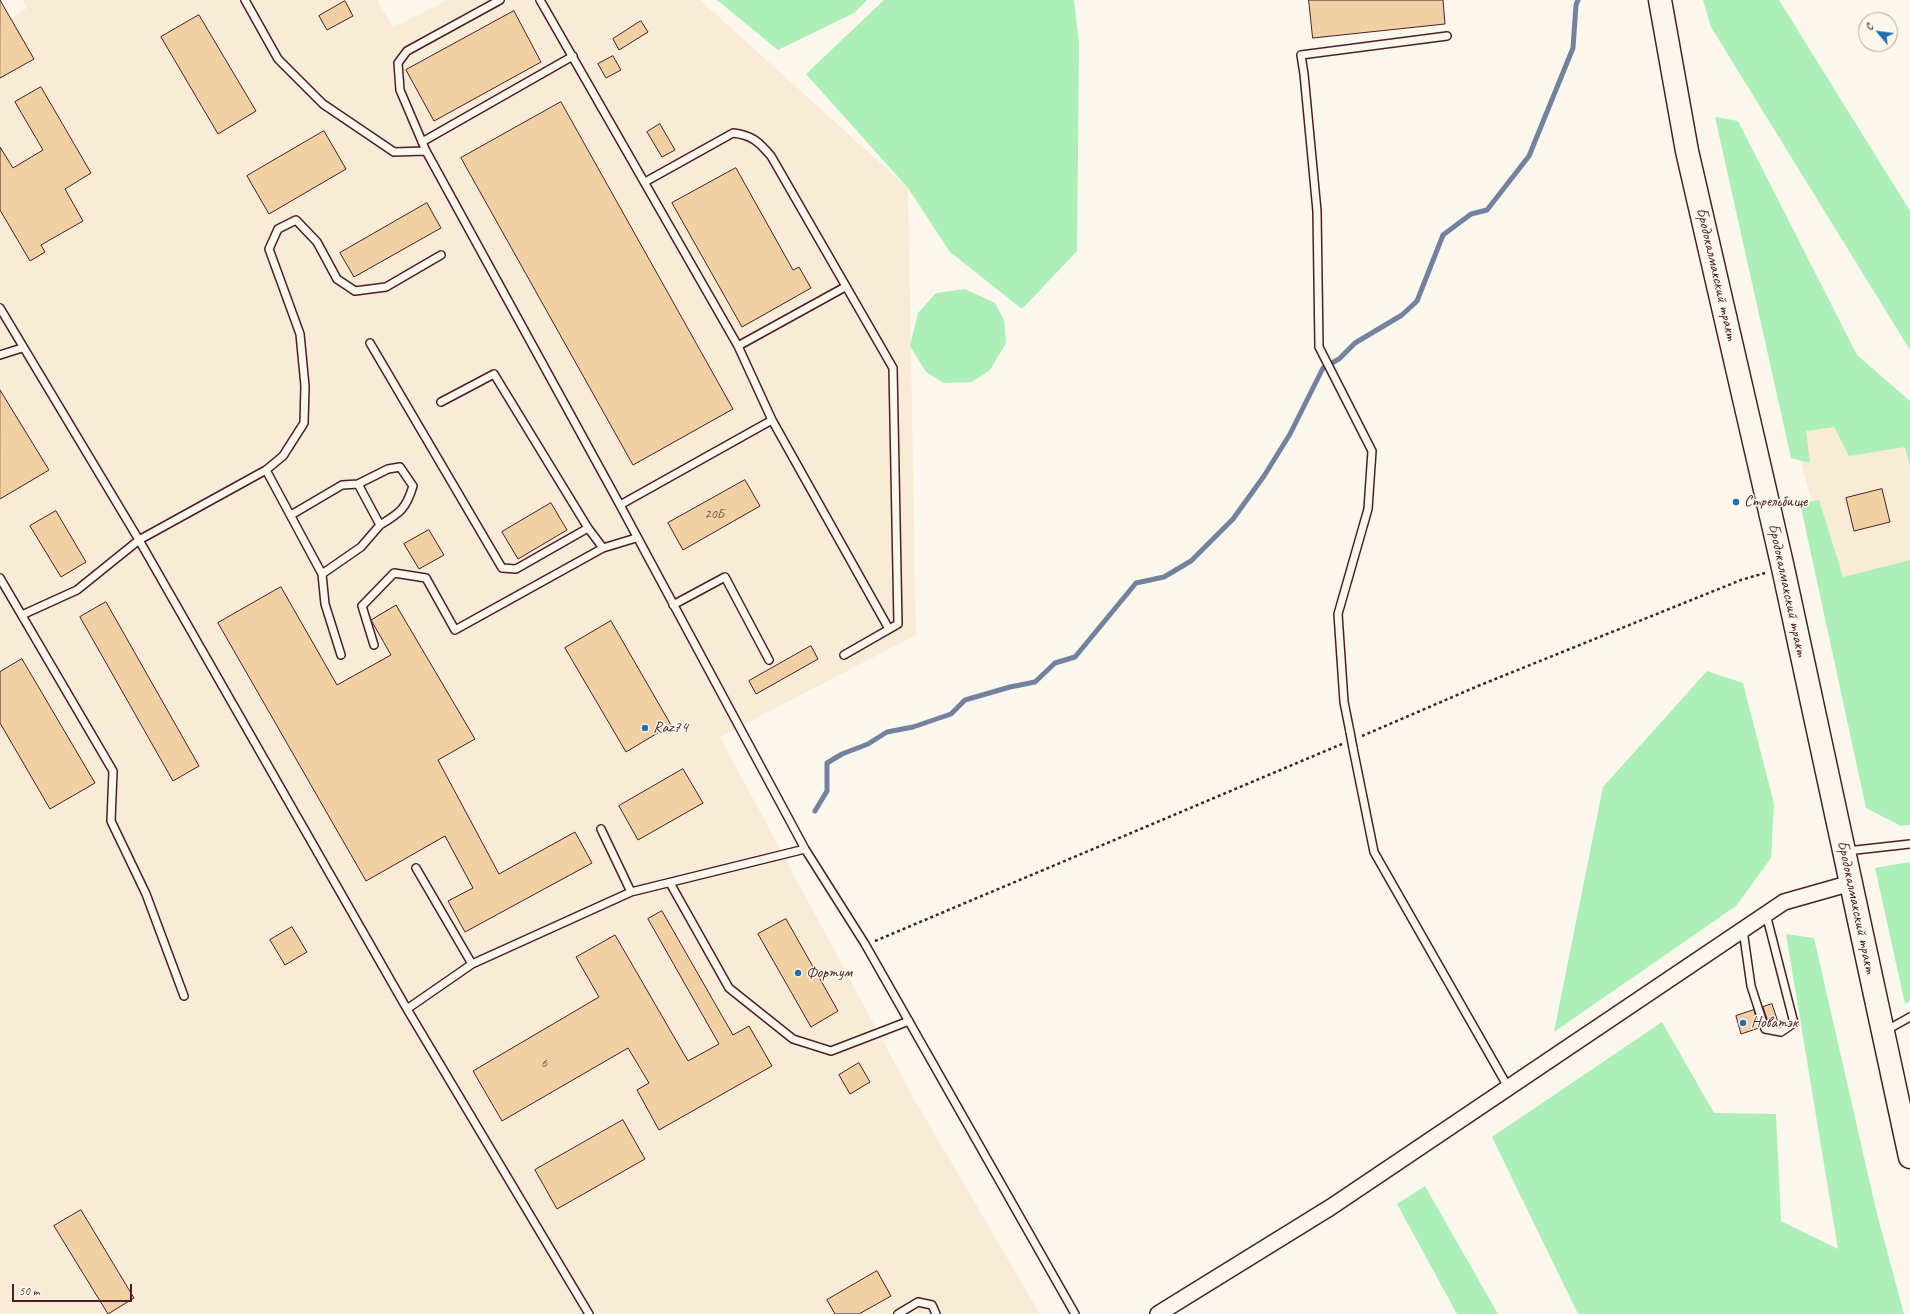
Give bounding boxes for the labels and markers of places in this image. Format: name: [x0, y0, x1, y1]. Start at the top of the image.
place label: Стрельбище: [1744, 492, 1807, 512]
marker: Стрельбище: [1731, 497, 1741, 507]
place label: Raz74: [653, 718, 688, 738]
marker: Raz74: [640, 723, 650, 733]
place label: Фортум: [806, 963, 852, 983]
marker: Фортум: [793, 968, 803, 978]
place label: Новатэк: [1751, 1013, 1798, 1033]
marker: Новатэк: [1738, 1018, 1748, 1028]

